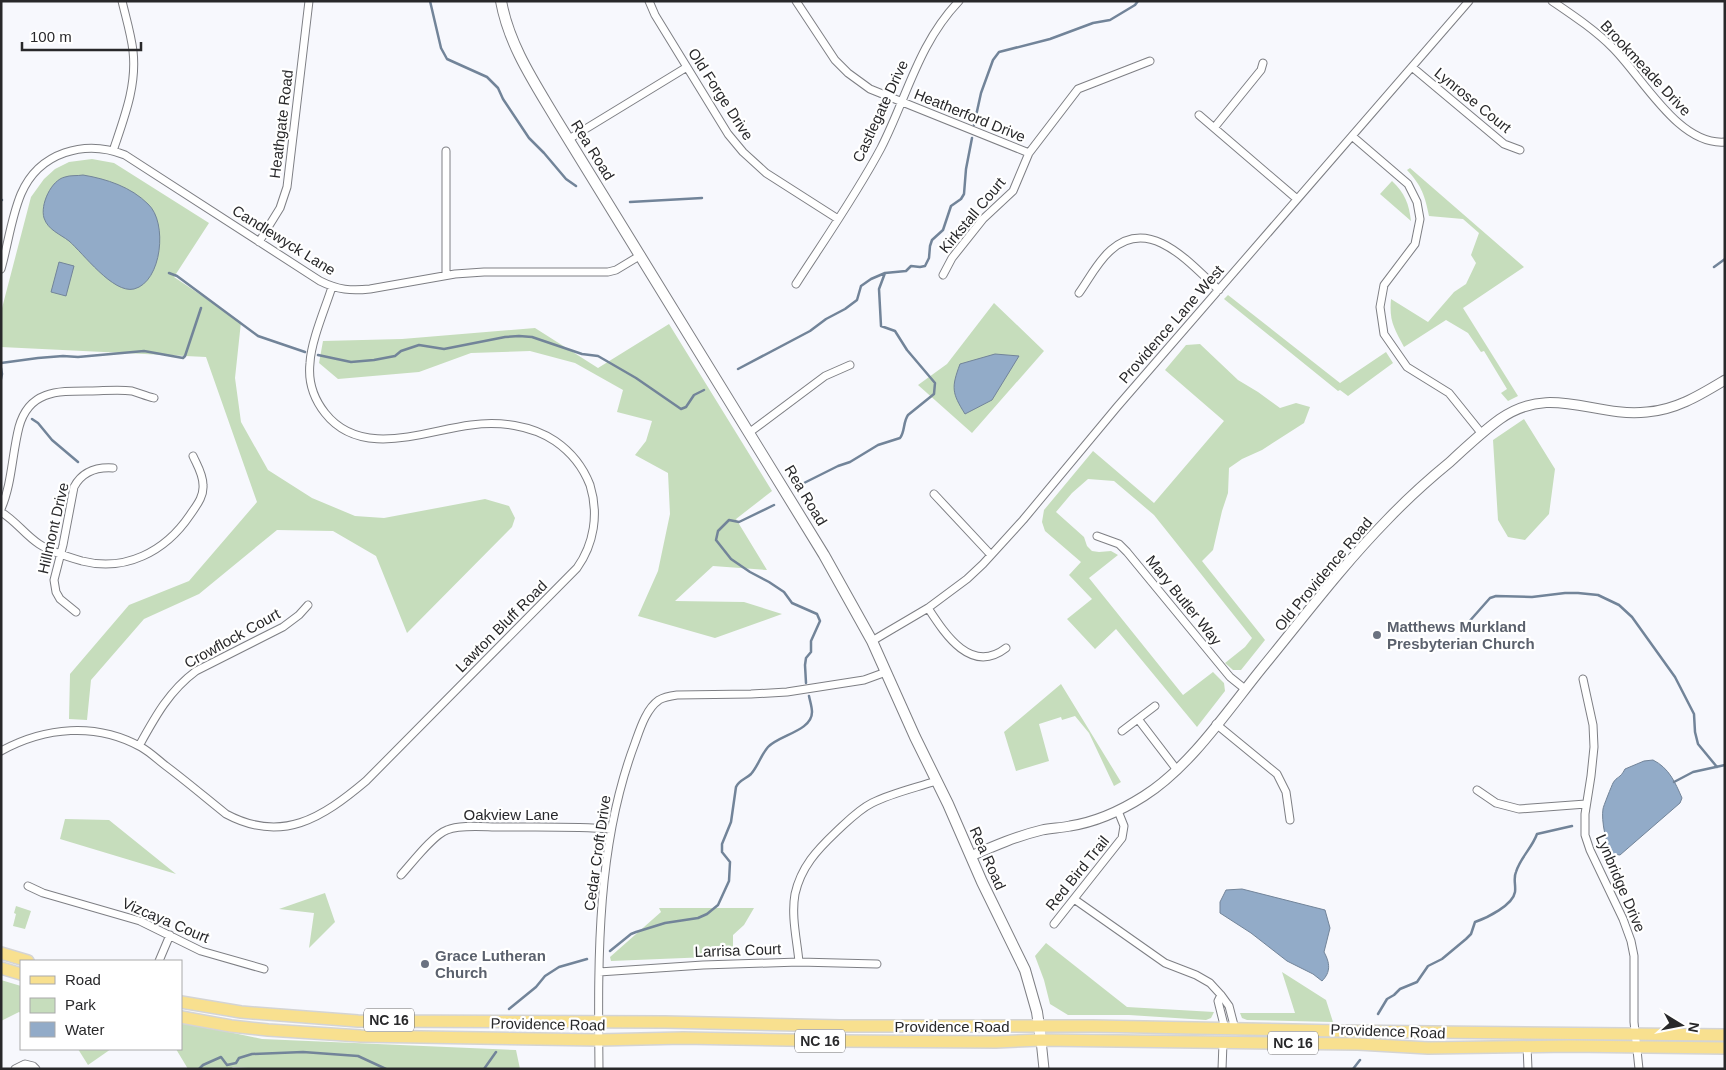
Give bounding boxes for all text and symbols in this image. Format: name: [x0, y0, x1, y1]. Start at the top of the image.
street label: Brookmeade Drive: [1597, 17, 1695, 119]
scale bar: [22, 20, 141, 52]
text: 100 m: [30, 28, 72, 45]
street label: Old Forge Drive: [685, 45, 757, 143]
street label: Castlegate Drive: [849, 57, 911, 165]
street label: Lynrose Court: [1431, 64, 1515, 137]
street label: Heathgate Road: [266, 69, 296, 179]
street label: Heatherford Drive: [912, 85, 1028, 145]
street label: Rea Road: [568, 117, 618, 183]
street label: Kirkstall Court: [935, 173, 1009, 256]
street label: Candlewyck Lane: [229, 201, 339, 279]
street label: Providence Lane West: [1115, 261, 1227, 386]
street label: Rea Road: [781, 462, 831, 528]
street label: Hillmont Drive: [34, 481, 72, 575]
street label: Old Providence Road: [1271, 514, 1375, 634]
street label: Mary Butler Way: [1143, 552, 1226, 649]
street label: Lawton Bluff Road: [452, 577, 550, 675]
street label: Crowflock Court: [181, 604, 284, 671]
place label: Matthews Murkland Presbyterian Church: [1387, 618, 1535, 652]
marker: Matthews Murkland Presbyterian Church: [1371, 629, 1383, 641]
street label: Cedar Croft Drive: [580, 794, 614, 912]
street label: Oakview Lane: [463, 806, 559, 823]
street label: Rea Road: [966, 824, 1010, 892]
street label: Red Bird Trail: [1042, 832, 1112, 914]
street label: Lynbridge Drive: [1593, 832, 1649, 934]
street label: Vizcaya Court: [120, 894, 213, 946]
street label: Larrisa Court: [694, 940, 782, 960]
place label: Grace Lutheran Church: [435, 947, 546, 981]
marker: Grace Lutheran Church: [419, 958, 431, 970]
legend: [20, 960, 182, 1050]
text: Road: [65, 971, 101, 988]
text: Park: [65, 996, 96, 1013]
north arrow: [1656, 1000, 1706, 1050]
road number: NC 16: [364, 1008, 414, 1032]
street label: Providence Road: [490, 1014, 606, 1034]
street label: Providence Road: [894, 1018, 1010, 1035]
street label: Providence Road: [1330, 1020, 1446, 1042]
text: Water: [65, 1021, 104, 1038]
text: N: [1685, 1021, 1703, 1034]
road number: NC 16: [795, 1030, 845, 1052]
road number: NC 16: [1268, 1032, 1318, 1054]

